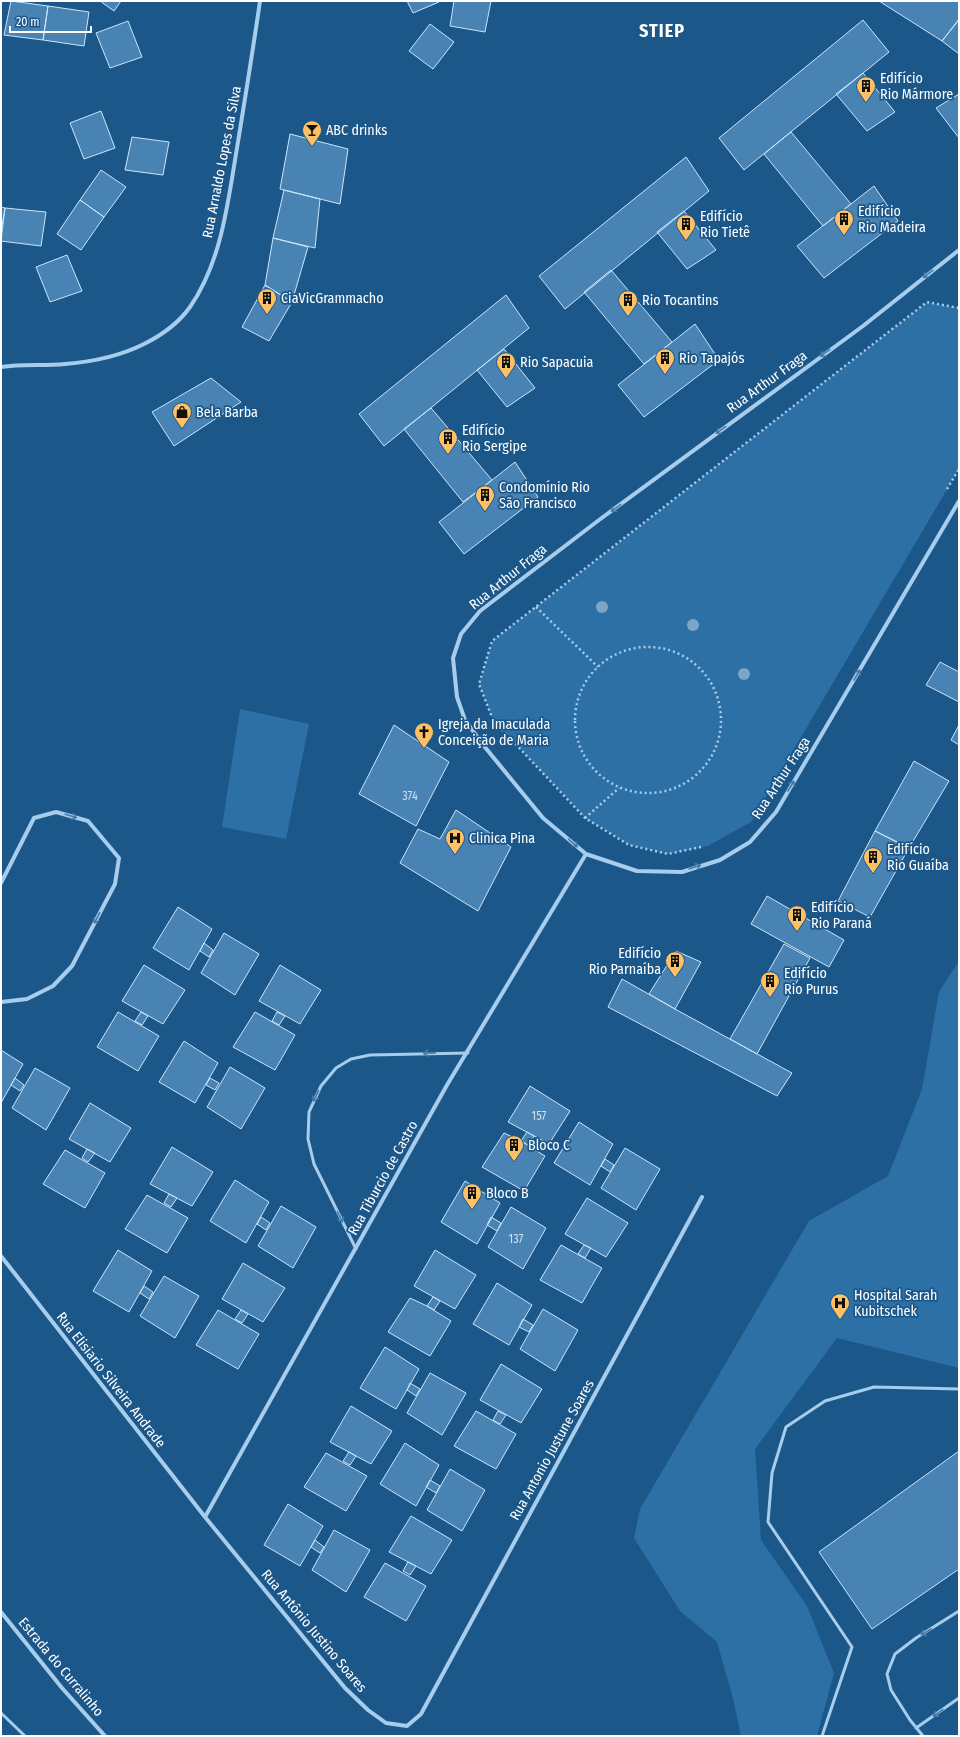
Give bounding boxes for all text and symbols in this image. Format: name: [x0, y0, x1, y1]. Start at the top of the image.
scale bar: [10, 8, 91, 34]
text: 20 m: [16, 15, 40, 29]
district label: STIEP: [639, 20, 685, 42]
place label: Edifício Rio Mármore: [880, 70, 953, 103]
building icon: Edifício Rio Mármore: [855, 75, 877, 103]
street label: Rua Arnaldo Lopes da Silva: [199, 84, 245, 240]
bar icon: ABC drinks: [301, 119, 323, 147]
place label: ABC drinks: [326, 122, 387, 139]
place label: Edifício Rio Madeira: [858, 203, 926, 236]
place label: Edifício Rio Tietê: [700, 208, 750, 241]
building icon: Edifício Rio Madeira: [833, 208, 855, 236]
building icon: Edifício Rio Tietê: [675, 213, 697, 241]
one-way arrow: [923, 270, 934, 278]
building icon: CiaVicGrammacho: [256, 287, 278, 315]
building icon: Rio Tocantins: [617, 289, 639, 317]
place label: CiaVicGrammacho: [281, 290, 384, 307]
place label: Rio Tocantins: [642, 292, 718, 309]
building icon: Rio Tapajós: [654, 347, 676, 375]
street label: Rua Arthur Fraga: [724, 347, 810, 417]
one-way arrow: [820, 349, 831, 357]
place label: Rio Tapajós: [679, 350, 744, 367]
building icon: Rio Sapacuia: [495, 351, 517, 379]
place label: Rio Sapacuia: [520, 354, 594, 371]
shop icon: Bela Barba: [171, 401, 193, 429]
place label: Bela Barba: [196, 404, 258, 421]
place label: Edifício Rio Sergipe: [462, 422, 527, 455]
one-way arrow: [715, 426, 726, 435]
building icon: Edifício Rio Sergipe: [437, 427, 459, 455]
place label: Condomínio Rio São Francisco: [499, 479, 590, 512]
building icon: Condomínio Rio São Francisco: [474, 484, 496, 512]
one-way arrow: [611, 504, 622, 512]
street label: Rua Arthur Fraga: [466, 540, 550, 613]
one-way arrow: [854, 669, 862, 681]
place label: Igreja da Imaculada Conceição de Maria: [438, 716, 550, 749]
church icon: Igreja da Imaculada Conceição de Maria: [413, 721, 435, 749]
street label: Rua Arthur Fraga: [748, 734, 814, 822]
one-way arrow: [788, 780, 796, 792]
house number: 374: [402, 789, 418, 803]
one-way arrow: [65, 813, 78, 820]
hospital icon: Clinica Pina: [444, 827, 466, 855]
place label: Clinica Pina: [469, 830, 535, 847]
one-way arrow: [568, 838, 578, 847]
place label: Edifício Rio Guaíba: [887, 841, 949, 874]
building icon: Edifício Rio Guaíba: [862, 846, 884, 874]
one-way arrow: [689, 863, 701, 871]
place label: Edifício Rio Paraná: [811, 899, 872, 932]
building icon: Edifício Rio Paraná: [786, 904, 808, 932]
one-way arrow: [93, 912, 100, 924]
place label: Edifício Rio Parnaíba: [589, 945, 661, 978]
building icon: Edifício Rio Parnaíba: [664, 950, 686, 978]
place label: Edifício Rio Purus: [784, 965, 838, 998]
building icon: Edifício Rio Purus: [759, 970, 781, 998]
one-way arrow: [423, 1050, 436, 1057]
one-way arrow: [312, 1090, 319, 1102]
house number: 157: [532, 1109, 547, 1123]
street label: Rua Tiburcio de Castro: [344, 1118, 422, 1238]
building icon: Bloco C: [503, 1134, 525, 1162]
place label: Bloco C: [528, 1137, 570, 1154]
building icon: Bloco B: [461, 1182, 483, 1210]
place label: Bloco B: [486, 1185, 529, 1202]
one-way arrow: [337, 1211, 344, 1223]
house number: 137: [509, 1232, 524, 1246]
place label: Hospital Sarah Kubitschek: [854, 1287, 937, 1320]
hospital icon: Hospital Sarah Kubitschek: [829, 1292, 851, 1320]
street label: Rua Elisiario Silveira Andrade: [53, 1309, 169, 1451]
street label: Rua Antonio Justune Soares: [506, 1377, 598, 1523]
street label: Rua Antônio Justino Soares: [258, 1566, 370, 1696]
street label: Estrada do Curralinho: [15, 1614, 107, 1720]
one-way arrow: [920, 1628, 932, 1636]
one-way arrow: [932, 1709, 943, 1717]

